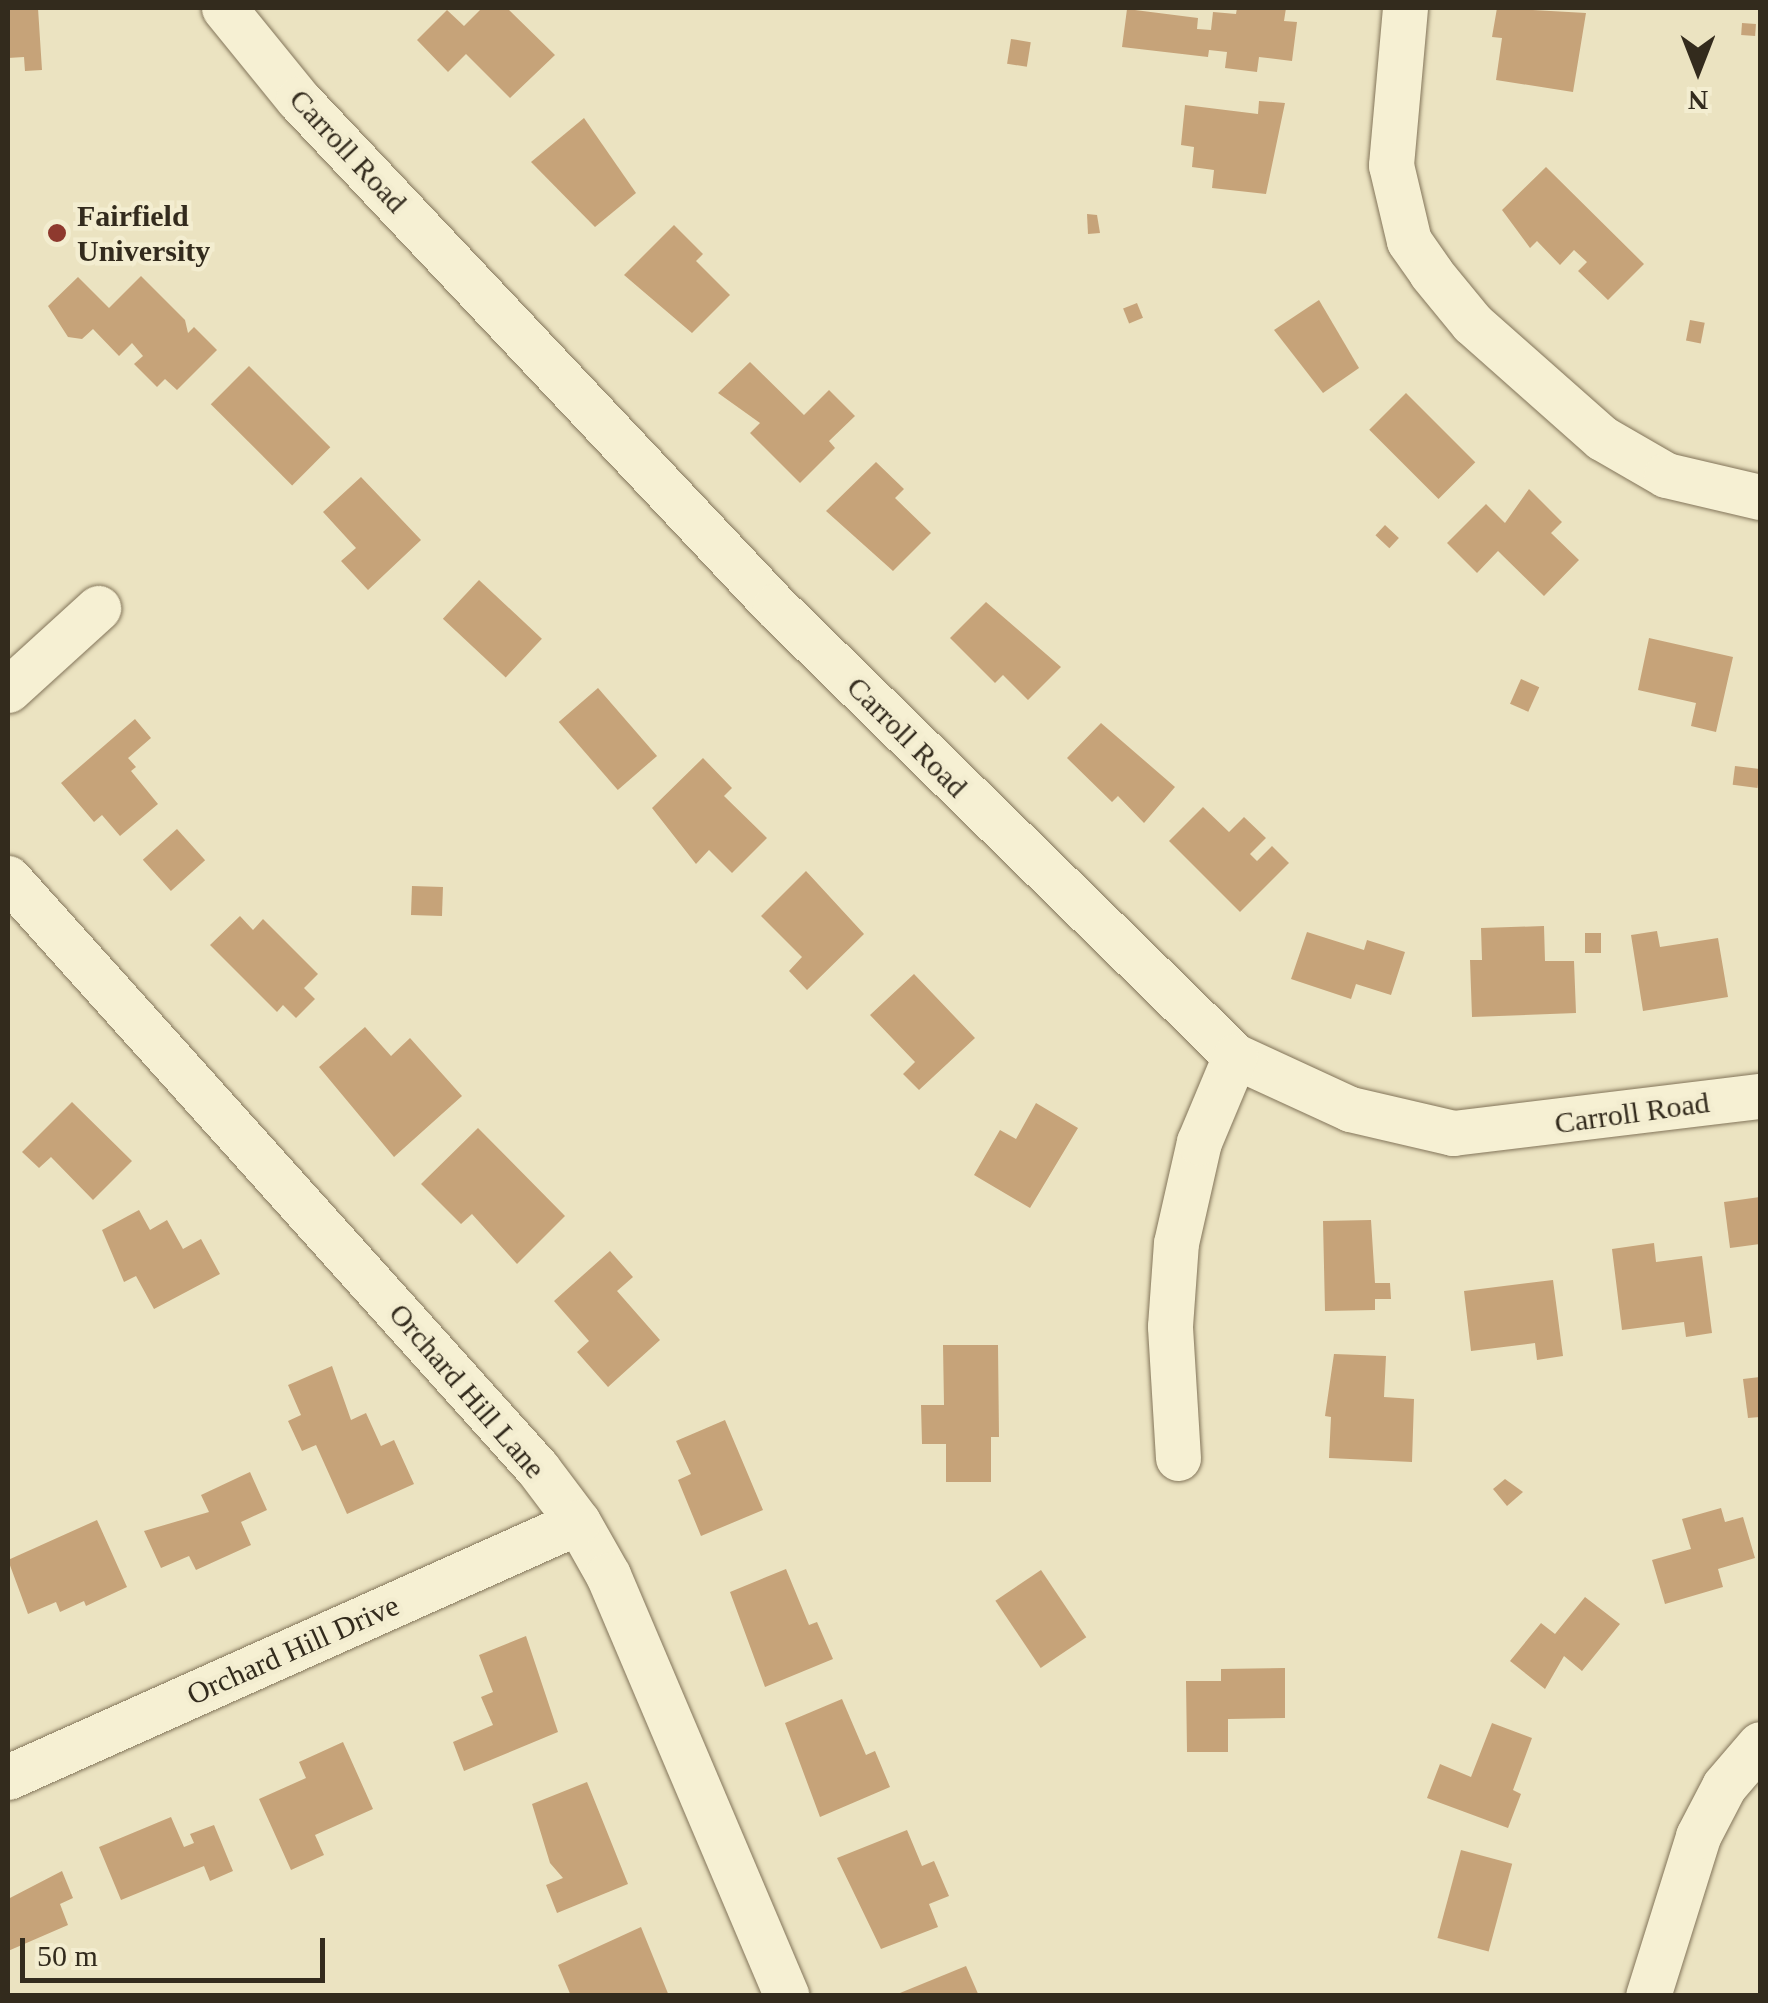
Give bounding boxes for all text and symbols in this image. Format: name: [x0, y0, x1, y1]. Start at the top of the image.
north arrow: [1648, 20, 1748, 120]
street label: Carroll Road: [282, 82, 414, 220]
text: N: [1688, 85, 1708, 116]
place label: Fairfield University: [77, 198, 210, 268]
marker: Fairfield University: [46, 222, 68, 244]
street label: Carroll Road: [839, 669, 975, 805]
street label: Carroll Road: [1552, 1084, 1712, 1142]
street label: Orchard Hill Lane: [381, 1296, 553, 1486]
street label: Orchard Hill Drive: [181, 1587, 405, 1713]
scale bar: [25, 1918, 330, 1980]
text: 50 m: [37, 1939, 98, 1972]

